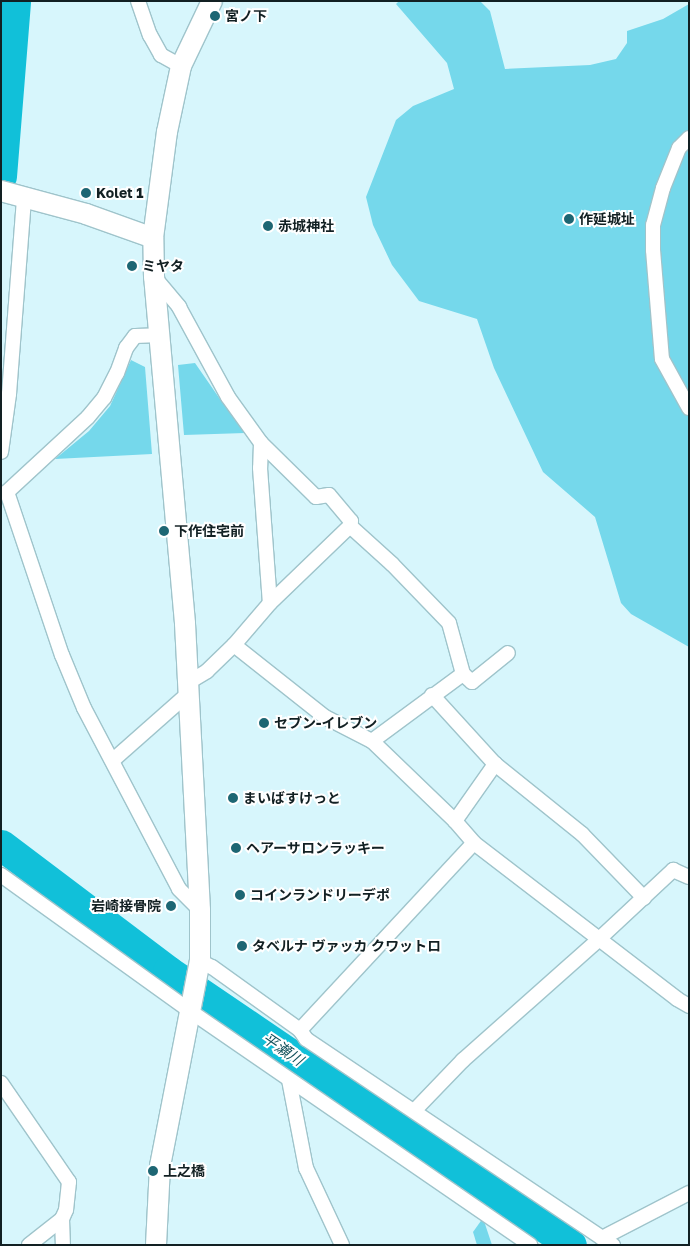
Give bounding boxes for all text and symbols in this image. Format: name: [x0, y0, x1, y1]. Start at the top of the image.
place label: 宮ノ下: [225, 8, 267, 24]
marker: 宮ノ下: [209, 10, 221, 22]
place label: Kolet 1: [96, 185, 143, 201]
marker: Kolet 1: [80, 187, 92, 199]
place label: 作延城址: [579, 211, 635, 227]
marker: 作延城址: [563, 213, 575, 225]
place label: 赤城神社: [278, 218, 334, 234]
marker: 赤城神社: [262, 220, 274, 232]
place label: ミヤタ: [142, 258, 184, 274]
marker: ミヤタ: [126, 260, 138, 272]
place label: 下作住宅前: [174, 523, 244, 539]
marker: 下作住宅前: [158, 525, 170, 537]
place label: セブン-イレブン: [274, 715, 377, 731]
marker: セブン-イレブン: [258, 717, 270, 729]
place label: まいばすけっと: [243, 790, 341, 806]
marker: まいばすけっと: [227, 792, 239, 804]
place label: ヘアーサロンラッキー: [246, 840, 385, 856]
marker: ヘアーサロンラッキー: [230, 842, 242, 854]
place label: コインランドリーデポ: [250, 887, 390, 903]
marker: コインランドリーデポ: [234, 889, 246, 901]
place label: 岩崎接骨院: [91, 898, 161, 914]
marker: 岩崎接骨院: [165, 900, 177, 912]
place label: タベルナ ヴァッカ クワットロ: [252, 938, 441, 954]
marker: タベルナ ヴァッカ クワットロ: [236, 940, 248, 952]
water label: 平瀬川: [259, 1029, 307, 1069]
place label: 上之橋: [163, 1163, 205, 1179]
marker: 上之橋: [147, 1165, 159, 1177]

